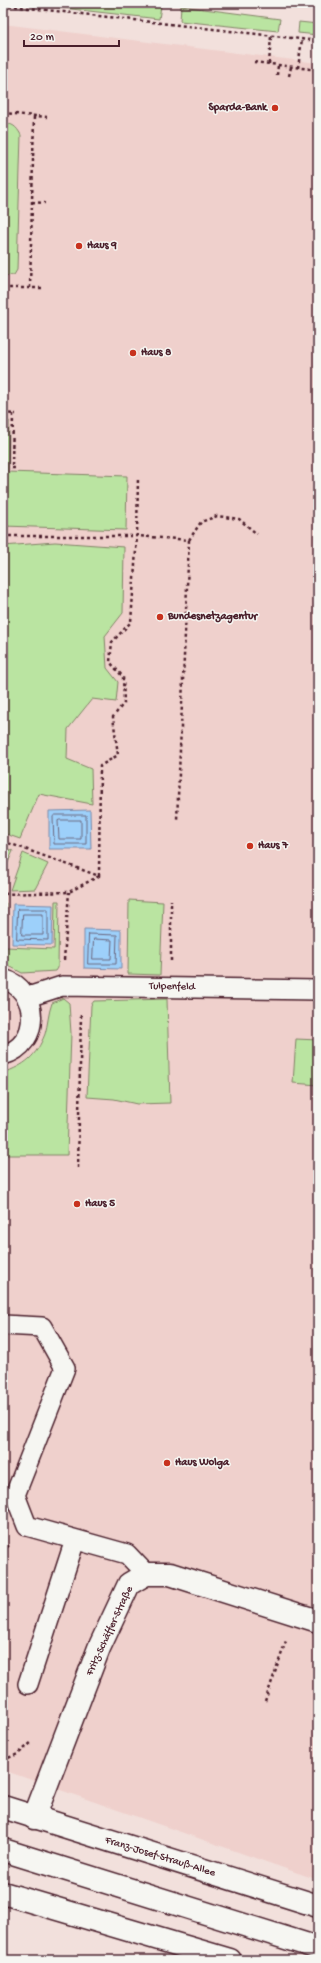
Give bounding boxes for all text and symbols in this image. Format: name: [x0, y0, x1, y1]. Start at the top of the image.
scale bar: [24, 22, 119, 48]
text: 20 m: [30, 31, 55, 45]
place label: Sparda-Bank: [209, 102, 269, 114]
marker: Sparda-Bank: [270, 103, 280, 113]
place label: Haus 9: [87, 240, 117, 252]
marker: Haus 9: [74, 241, 84, 251]
place label: Haus 8: [141, 347, 171, 359]
marker: Haus 8: [128, 348, 138, 358]
place label: Bundesnetzagentur: [167, 610, 258, 624]
marker: Bundesnetzagentur: [155, 612, 165, 622]
place label: Haus 7: [258, 840, 289, 852]
marker: Haus 7: [245, 841, 255, 851]
street label: Tulpenfeld: [148, 980, 197, 993]
place label: Haus 5: [85, 1198, 115, 1210]
marker: Haus 5: [72, 1199, 82, 1209]
place label: Haus Wolga: [175, 1457, 230, 1470]
marker: Haus Wolga: [162, 1458, 172, 1468]
street label: Fritz-Schäffer-Straße: [83, 1584, 136, 1679]
street label: Franz-Josef-Strauß-Allee: [102, 1833, 217, 1880]

